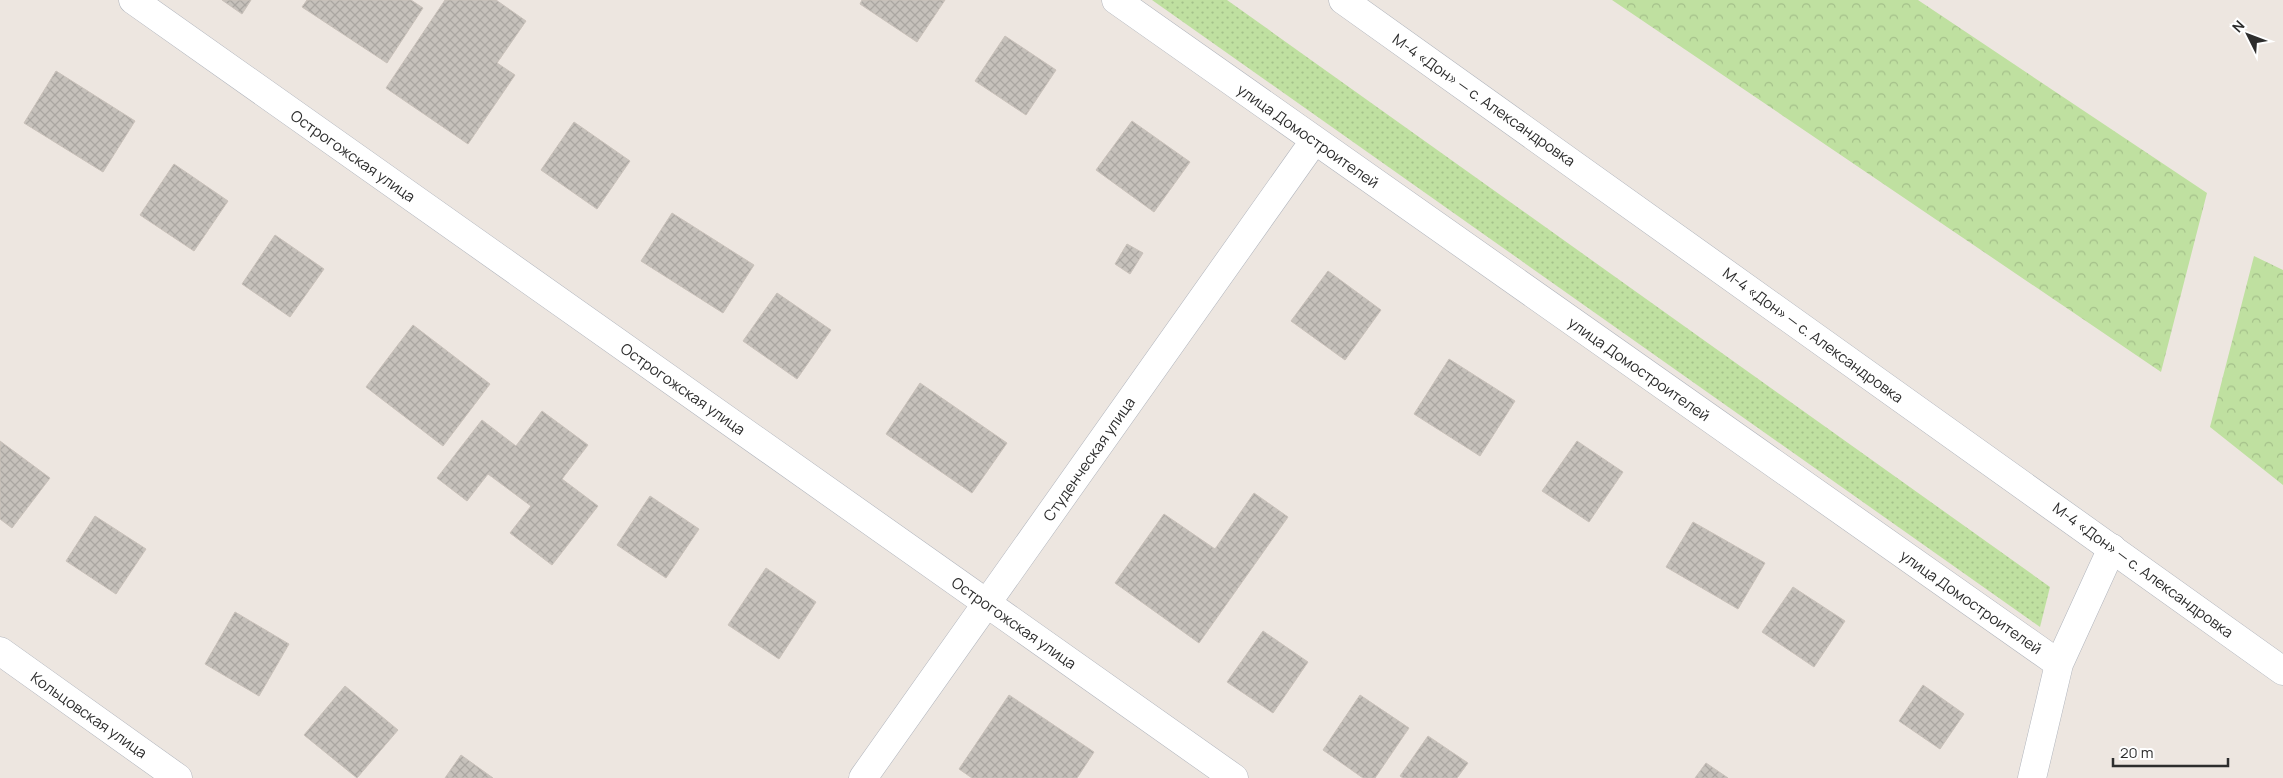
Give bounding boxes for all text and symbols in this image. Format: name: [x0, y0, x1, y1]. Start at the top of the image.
north arrow: [2223, 10, 2273, 60]
text: N: [2228, 16, 2248, 36]
street label: М-4 «Дон» — с. Александровка: [1388, 29, 1580, 171]
street label: улица Домостроителей: [1233, 79, 1383, 193]
street label: Острогожская улица: [286, 105, 420, 207]
street label: М-4 «Дон» — с. Александровка: [1718, 262, 1908, 408]
street label: улица Домостроителей: [1564, 312, 1714, 426]
street label: Острогожская улица: [616, 338, 750, 440]
street label: Студенческая улица: [1038, 393, 1140, 525]
street label: М-4 «Дон» — с. Александровка: [2048, 497, 2238, 643]
street label: улица Домостроителей: [1896, 545, 2046, 659]
street label: Острогожская улица: [947, 572, 1081, 674]
street label: Кольцовская улица: [27, 667, 151, 763]
scale bar: [2113, 736, 2228, 768]
text: 20 m: [2120, 742, 2153, 763]

